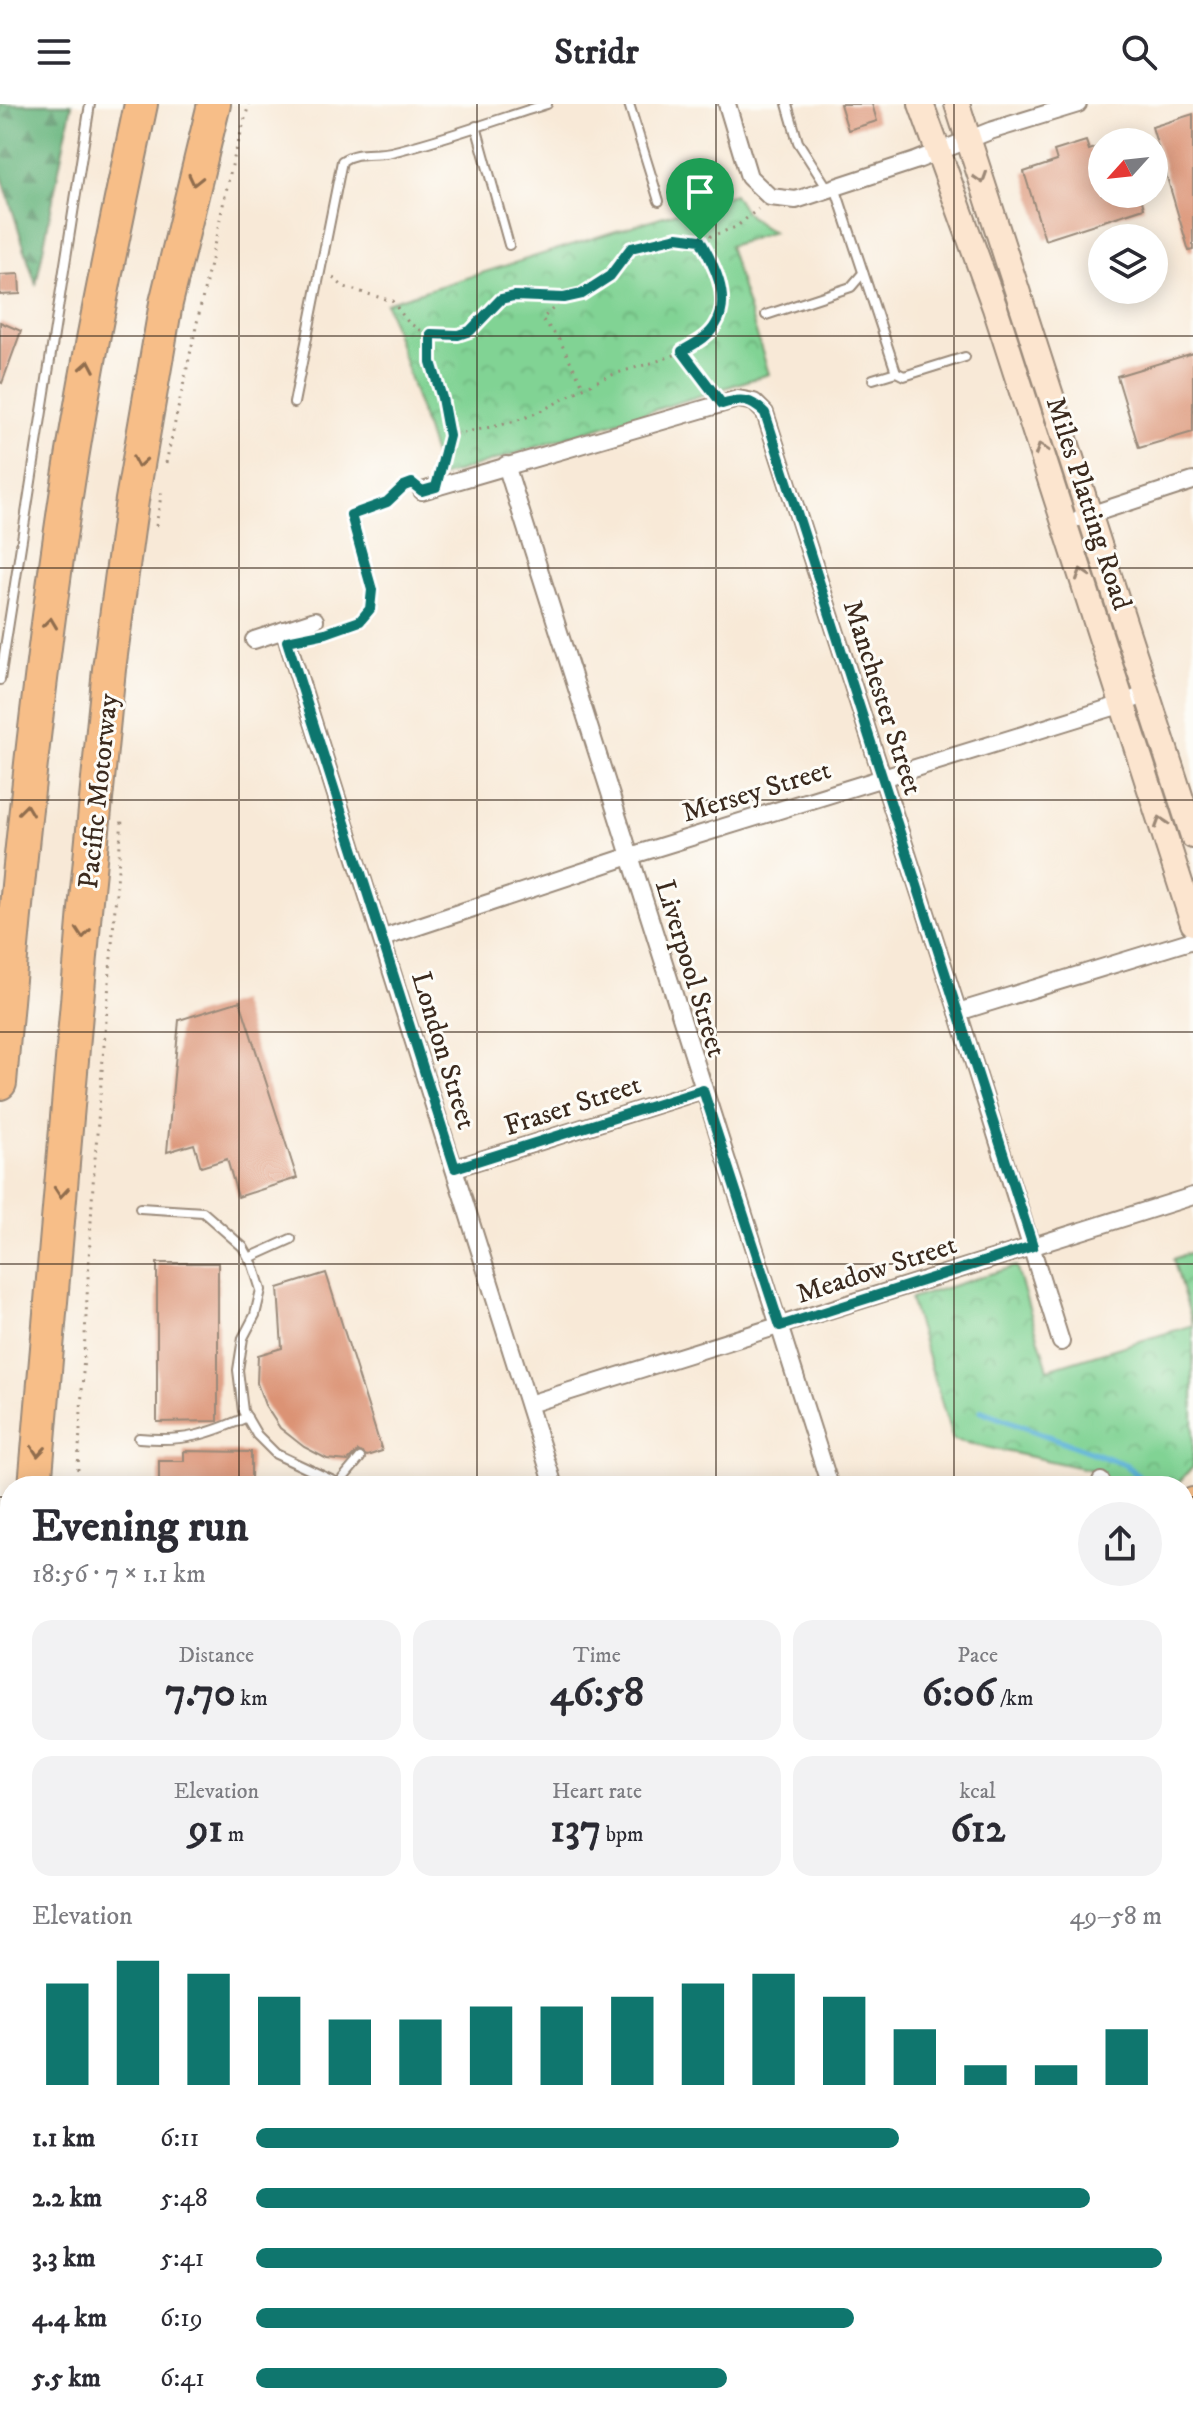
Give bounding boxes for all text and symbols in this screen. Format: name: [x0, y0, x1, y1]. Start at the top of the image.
icon: menu: [32, 30, 76, 74]
text: Stridr: [554, 30, 639, 75]
icon: search: [1117, 30, 1161, 74]
north arrow: [1088, 128, 1168, 208]
map controls: [1088, 128, 1168, 304]
pin: [666, 158, 734, 240]
icon: arrive: [678, 170, 722, 214]
one-way arrow: [972, 170, 988, 184]
one-way arrow: [187, 172, 204, 186]
button: layers: [1088, 224, 1168, 304]
one-way arrow: [79, 359, 96, 373]
street label: Miles Platting Road: [1038, 393, 1140, 614]
one-way arrow: [1035, 442, 1051, 456]
one-way arrow: [131, 455, 148, 469]
one-way arrow: [1075, 568, 1091, 581]
street label: Manchester Street: [835, 596, 931, 799]
one-way arrow: [41, 616, 58, 629]
street label: Pacific Motorway: [71, 691, 126, 891]
street label: Mersey Street: [678, 752, 835, 831]
one-way arrow: [18, 803, 35, 816]
one-way arrow: [1154, 816, 1170, 830]
street label: Liverpool Street: [647, 876, 734, 1061]
one-way arrow: [75, 927, 92, 940]
street label: London Street: [403, 967, 484, 1133]
street label: Fraser Street: [500, 1067, 645, 1144]
one-way arrow: [53, 1186, 70, 1199]
street label: Meadow Street: [792, 1227, 961, 1312]
one-way arrow: [30, 1445, 47, 1458]
text: Evening run: [32, 1500, 249, 1555]
button: share: [1078, 1502, 1162, 1586]
text: 18:56 · 7 × 1.1 km: [32, 1558, 206, 1591]
text: Distance: [178, 1642, 254, 1669]
text: Time: [573, 1642, 621, 1669]
text: Pace: [957, 1642, 998, 1669]
text: 7.70: [165, 1669, 236, 1719]
text: 46:58: [550, 1669, 644, 1719]
text: 6:06: [922, 1669, 995, 1719]
text: km: [236, 1685, 268, 1712]
text: /km: [995, 1685, 1034, 1712]
text: Elevation: [174, 1778, 259, 1805]
text: Heart rate: [552, 1778, 642, 1805]
text: kcal: [960, 1778, 996, 1805]
text: 91: [188, 1805, 223, 1855]
text: 137: [550, 1805, 601, 1855]
text: 612: [950, 1805, 1005, 1855]
text: m: [223, 1821, 244, 1848]
text: bpm: [601, 1821, 644, 1848]
text: Elevation: [32, 1900, 133, 1933]
text: 49–58 m: [1069, 1900, 1162, 1933]
text: 1.1 km: [32, 2122, 95, 2155]
text: 6:11: [160, 2122, 199, 2155]
text: 2.2 km: [32, 2182, 102, 2215]
text: 5:48: [160, 2182, 208, 2215]
text: 3.3 km: [32, 2242, 96, 2275]
text: 5:41: [160, 2242, 204, 2275]
text: 4.4 km: [32, 2302, 107, 2335]
text: 6:19: [160, 2302, 203, 2335]
text: 5.5 km: [32, 2362, 101, 2395]
text: 6:41: [160, 2362, 205, 2395]

